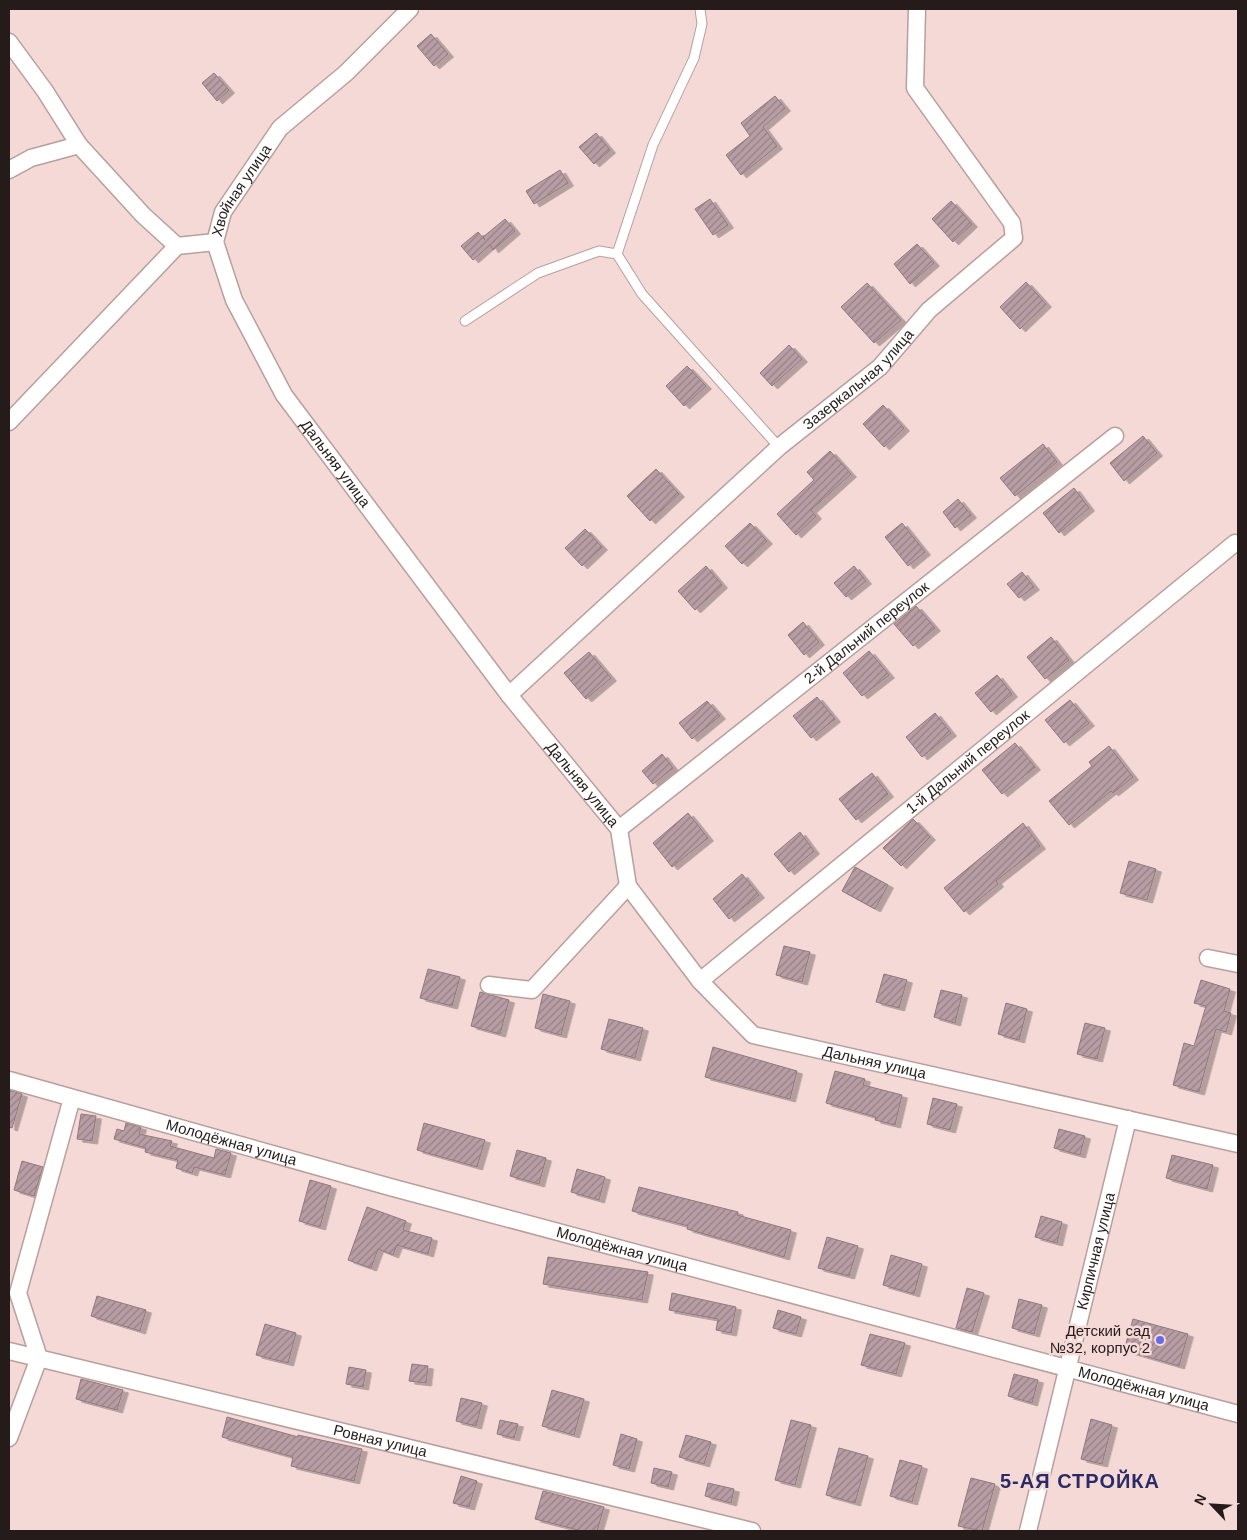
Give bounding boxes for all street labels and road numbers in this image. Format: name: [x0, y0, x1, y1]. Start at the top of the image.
street label: Хвойная улица: [208, 140, 275, 238]
street label: Зазеркальная улица: [799, 325, 917, 433]
street label: Дальняя улица: [297, 416, 374, 511]
street label: 2-й Дальний переулок: [801, 578, 932, 687]
street label: 1-й Дальний переулок: [902, 706, 1033, 817]
street label: Дальняя улица: [543, 738, 623, 831]
street label: Дальняя улица: [822, 1042, 929, 1082]
street label: Молодёжная улица: [164, 1116, 299, 1169]
street label: Кирпичная улица: [1073, 1190, 1118, 1311]
street label: Молодёжная улица: [555, 1223, 690, 1274]
street label: Молодёжная улица: [1076, 1363, 1212, 1414]
street label: Ровная улица: [332, 1421, 430, 1460]

